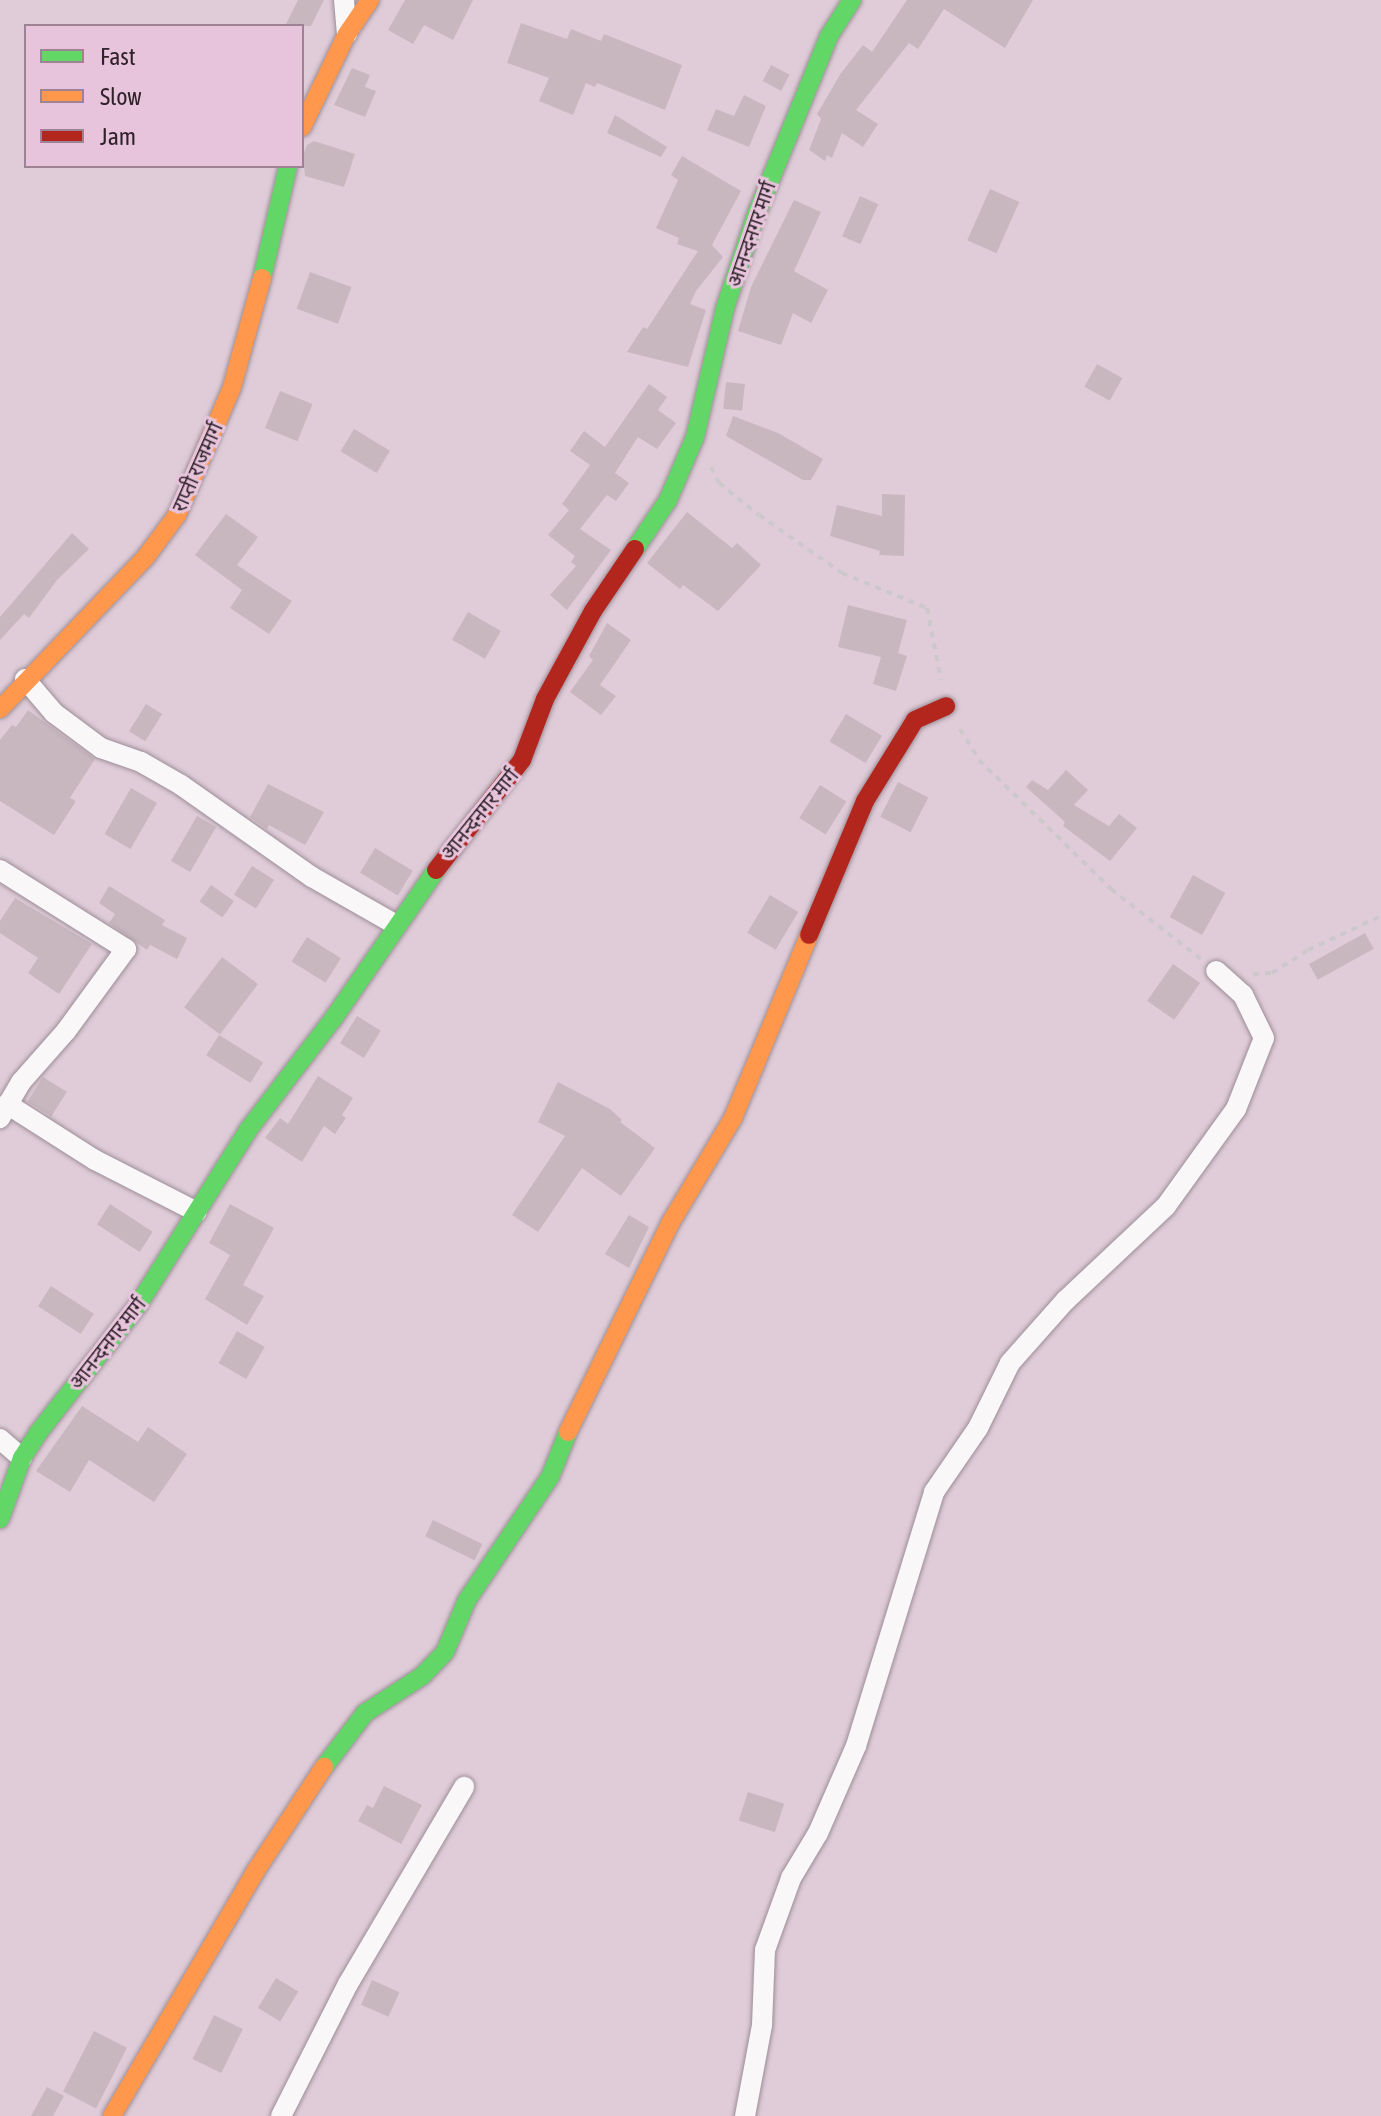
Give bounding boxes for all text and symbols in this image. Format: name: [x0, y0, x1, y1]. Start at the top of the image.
legend: [24, 24, 304, 168]
text: Fast: [100, 43, 136, 70]
text: Slow: [100, 83, 142, 110]
text: Jam: [100, 123, 136, 150]
street label: आनन्दनगर मार्ग: [722, 178, 780, 290]
street label: राप्ती राजमार्ग: [167, 419, 227, 515]
street label: आनन्दनगर मार्ग: [435, 764, 523, 864]
street label: आनन्दनगर मार्ग: [64, 1292, 150, 1394]

